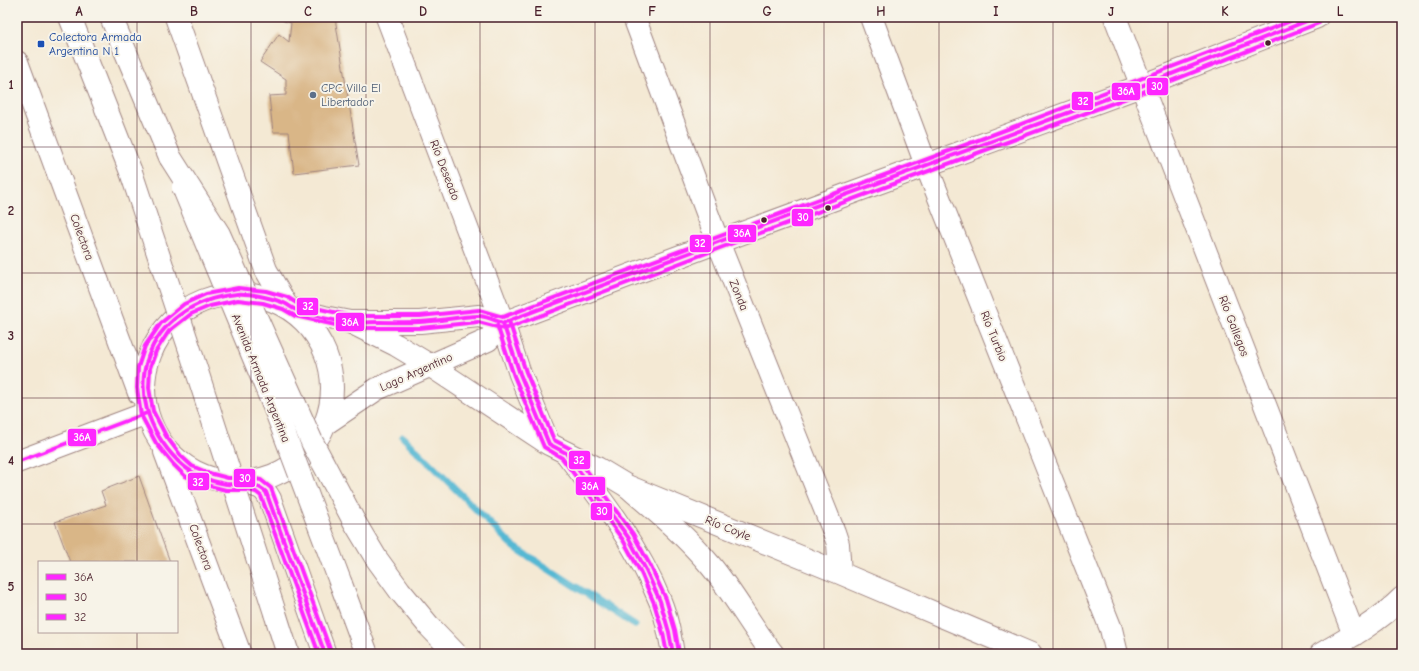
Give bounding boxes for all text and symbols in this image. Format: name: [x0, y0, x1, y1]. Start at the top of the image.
text: A: [75, 4, 83, 19]
text: B: [190, 4, 198, 19]
text: C: [304, 4, 312, 19]
text: D: [419, 4, 427, 19]
text: E: [534, 4, 542, 19]
text: F: [648, 4, 656, 19]
text: G: [762, 4, 772, 19]
text: H: [876, 4, 886, 19]
text: I: [993, 4, 999, 19]
text: J: [1108, 4, 1114, 19]
text: K: [1221, 4, 1229, 19]
text: L: [1337, 4, 1344, 19]
place label: Colectora Armada Argentina N 1: [49, 30, 142, 58]
unlabelled marker: [1263, 38, 1273, 48]
marker: Colectora Armada Argentina N 1: [36, 39, 46, 49]
text: 1: [8, 77, 14, 92]
line badge: 30: [1146, 77, 1169, 96]
text: 30: [1151, 80, 1163, 93]
place label: CPC Villa El Libertador: [321, 81, 381, 109]
line badge: 36A: [1111, 82, 1141, 101]
text: 36A: [1117, 85, 1135, 98]
marker: CPC Villa El Libertador: [308, 90, 318, 100]
line badge: 32: [1071, 91, 1094, 111]
text: 32: [1078, 95, 1089, 108]
street label: Río Deseado: [427, 138, 463, 202]
text: 2: [8, 203, 14, 218]
unlabelled marker: [823, 203, 833, 213]
line badge: 30: [791, 208, 814, 227]
text: 30: [797, 211, 809, 224]
street label: Colectora: [67, 212, 97, 262]
unlabelled marker: [759, 215, 769, 225]
line badge: 36A: [727, 224, 757, 243]
text: 36A: [733, 227, 751, 240]
line badge: 32: [689, 234, 712, 253]
text: 32: [695, 237, 706, 250]
street label: Zonda: [726, 277, 752, 313]
street label: Río Gallegos: [1216, 294, 1252, 358]
line badge: 32: [296, 297, 319, 316]
text: 32: [303, 300, 314, 313]
street label: Río Turbio: [978, 309, 1010, 363]
street label: Avenida Armada Argentina: [229, 312, 293, 444]
line badge: 36A: [335, 312, 365, 332]
text: 36A: [341, 316, 359, 329]
text: 3: [8, 328, 14, 343]
street label: Lago Argentino: [377, 350, 455, 394]
line badge: 36A: [67, 428, 97, 447]
text: 36A: [73, 431, 91, 444]
line badge: 32: [568, 450, 591, 470]
text: 4: [8, 453, 14, 468]
text: 32: [574, 454, 585, 467]
line badge: 30: [233, 468, 256, 488]
line badge: 32: [187, 472, 210, 491]
text: 30: [239, 472, 251, 485]
text: 32: [193, 476, 204, 489]
line badge: 36A: [575, 476, 606, 496]
text: 36A: [581, 480, 599, 493]
line badge: 30: [590, 502, 613, 521]
text: 30: [596, 505, 608, 518]
street label: Río Coyle: [703, 513, 753, 543]
street label: Colectora: [186, 522, 216, 572]
legend: [38, 561, 178, 633]
text: 36A: [74, 570, 94, 584]
text: 5: [8, 579, 15, 594]
text: 30: [74, 590, 87, 604]
text: 32: [74, 610, 86, 624]

